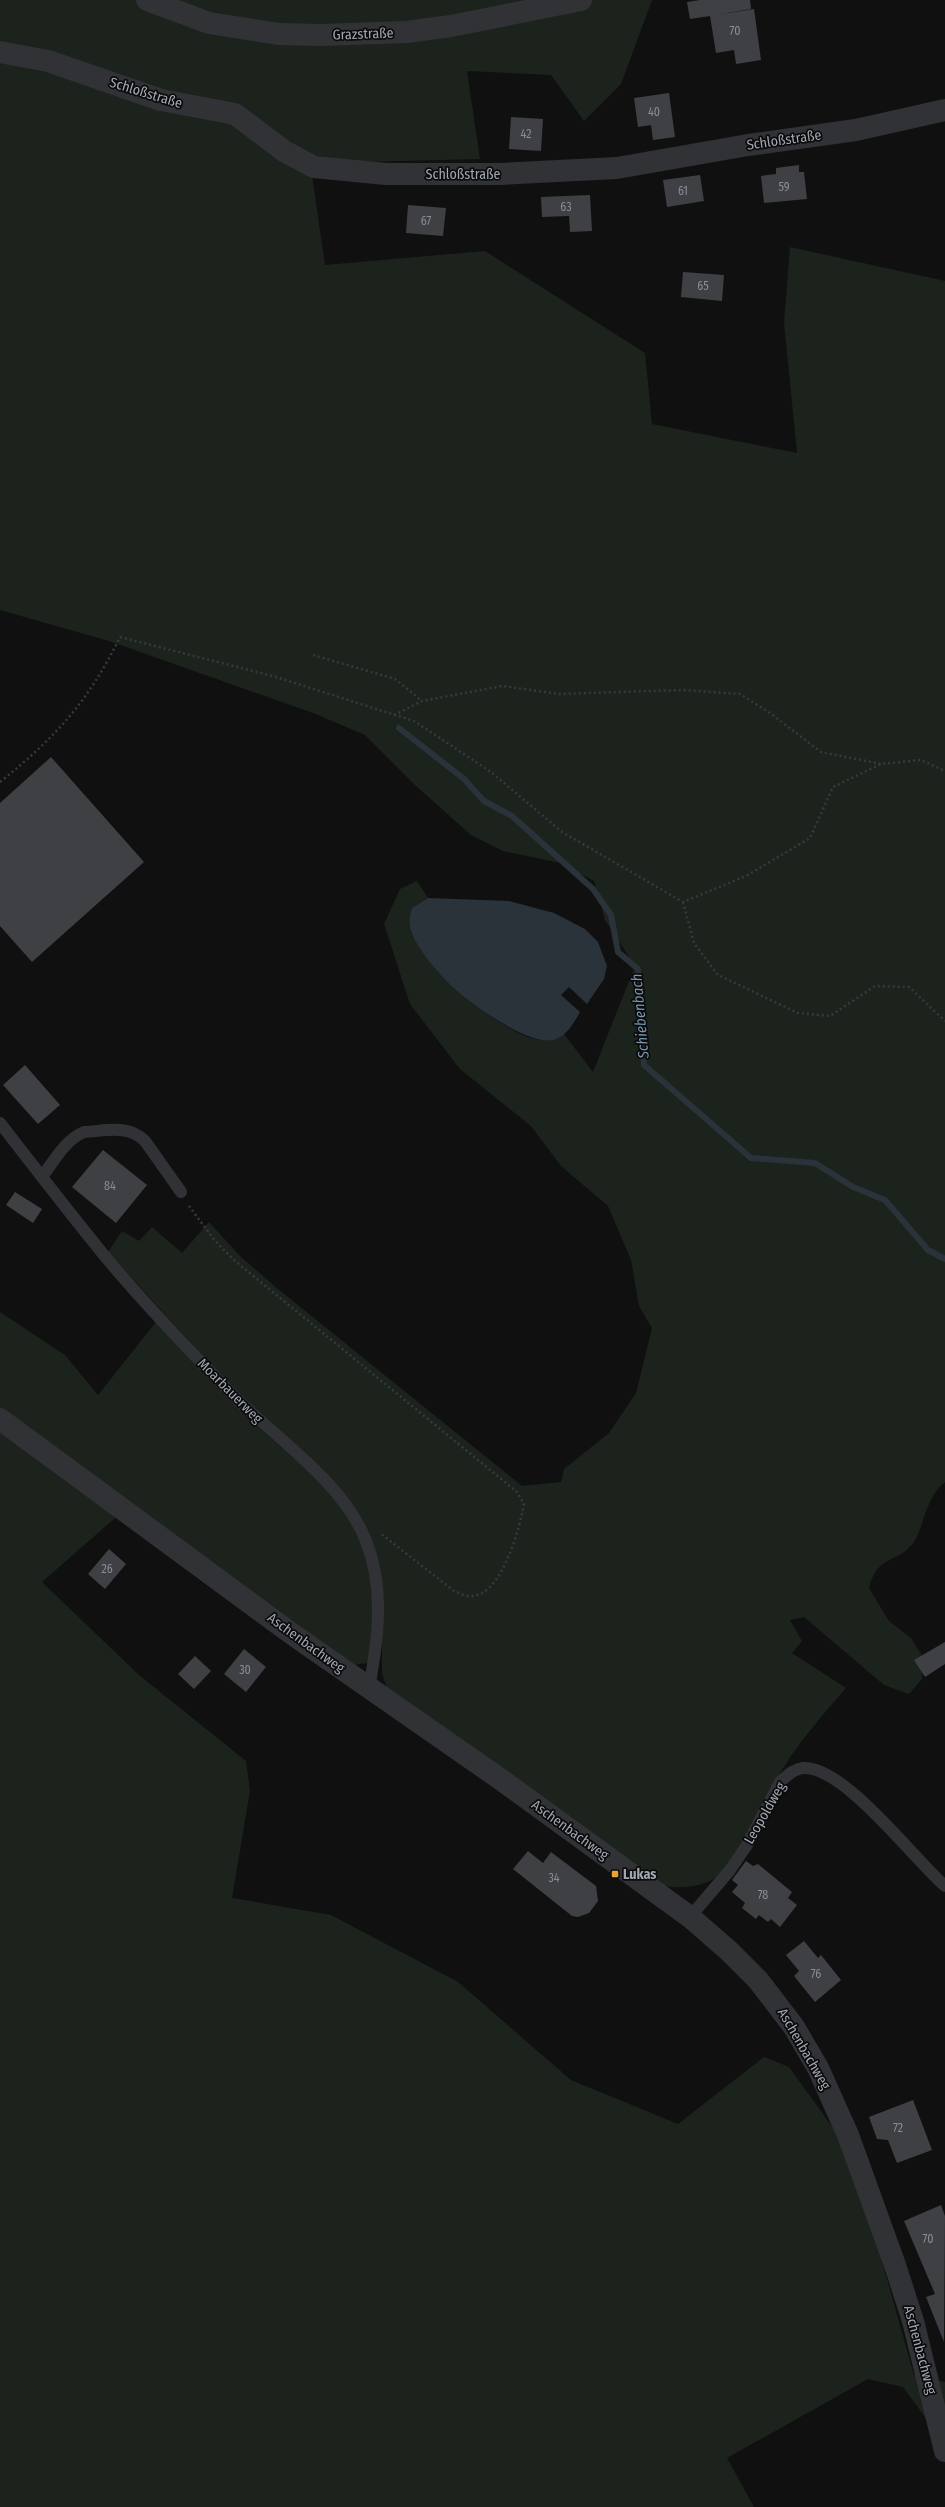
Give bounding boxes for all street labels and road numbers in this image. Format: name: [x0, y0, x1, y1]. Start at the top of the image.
street label: Grazstraße: [332, 24, 394, 44]
street label: Schloßstraße: [108, 74, 184, 112]
street label: Schloßstraße: [746, 126, 822, 154]
street label: Schloßstraße: [425, 166, 501, 183]
street label: Moarbauerweg: [194, 1355, 266, 1427]
street label: Aschenbachweg: [264, 1609, 348, 1677]
street label: Leopoldweg: [740, 1779, 790, 1847]
street label: Aschenbachweg: [528, 1796, 612, 1864]
street label: Aschenbachweg: [774, 2005, 834, 2093]
street label: Aschenbachweg: [900, 2304, 940, 2397]

